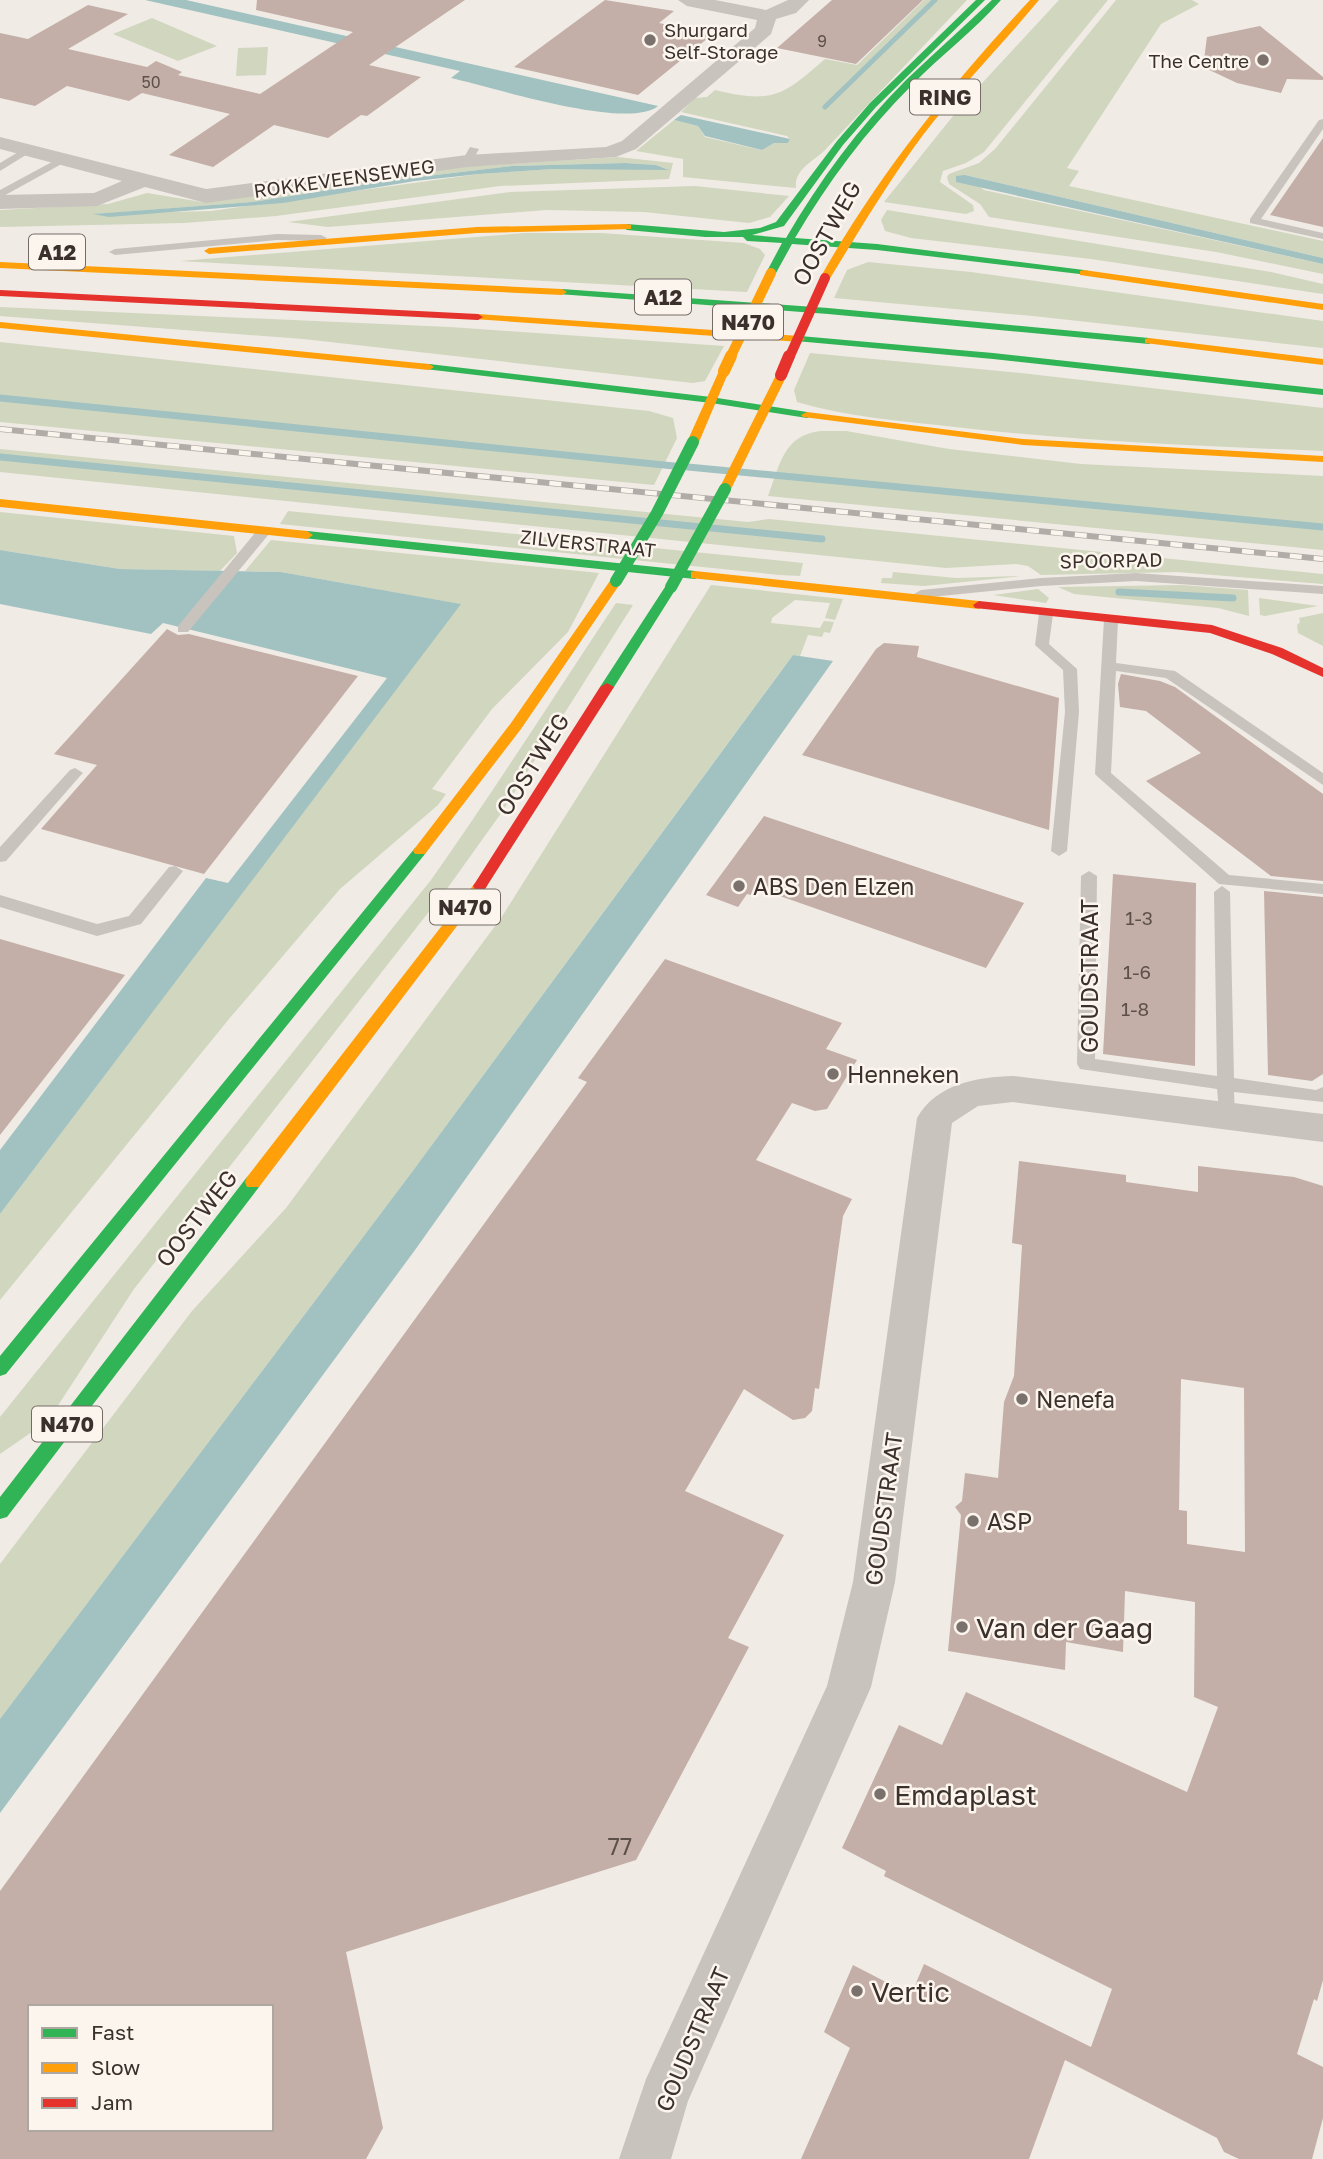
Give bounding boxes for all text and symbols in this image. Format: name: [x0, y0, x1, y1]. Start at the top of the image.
place label: Shurgard Self-Storage: [664, 18, 778, 63]
house number: 9: [817, 31, 827, 51]
marker: Shurgard Self-Storage: [642, 32, 658, 48]
place label: The Centre: [1148, 49, 1249, 72]
marker: The Centre: [1255, 52, 1271, 68]
house number: 50: [141, 72, 161, 92]
road number: RING: [910, 80, 980, 114]
street label: ROKKEVEENSEWEG: [252, 154, 436, 202]
street label: OOSTWEG: [786, 176, 866, 290]
road number: A12: [29, 234, 85, 270]
road number: A12: [635, 280, 691, 314]
road number: N470: [713, 304, 783, 340]
street label: ZILVERSTRAAT: [519, 524, 657, 562]
street label: SPOORPAD: [1060, 548, 1162, 572]
street label: OOSTWEG: [489, 708, 575, 820]
place label: ABS Den Elzen: [753, 872, 914, 900]
marker: ABS Den Elzen: [731, 878, 747, 894]
road number: N470: [430, 890, 500, 925]
street label: GOUDSTRAAT: [1075, 899, 1103, 1053]
house number: 1-3: [1125, 906, 1153, 929]
house number: 1-6: [1123, 960, 1151, 983]
house number: 1-8: [1121, 997, 1149, 1020]
place label: Henneken: [847, 1060, 959, 1088]
marker: Henneken: [825, 1066, 841, 1082]
street label: OOSTWEG: [149, 1164, 243, 1272]
place label: Nenefa: [1036, 1385, 1115, 1413]
marker: Nenefa: [1014, 1391, 1030, 1407]
road number: N470: [32, 1406, 102, 1442]
street label: GOUDSTRAAT: [858, 1431, 908, 1587]
place label: ASP: [987, 1507, 1032, 1535]
marker: ASP: [965, 1513, 981, 1529]
place label: Van der Gaag: [976, 1611, 1153, 1644]
marker: Van der Gaag: [954, 1619, 970, 1635]
place label: Emdaplast: [894, 1778, 1037, 1811]
marker: Emdaplast: [872, 1786, 888, 1802]
house number: 77: [608, 1832, 632, 1860]
street label: GOUDSTRAAT: [649, 1963, 735, 2115]
place label: Vertic: [871, 1975, 950, 2008]
marker: Vertic: [849, 1983, 865, 1999]
legend: [28, 2005, 273, 2131]
text: Fast: [91, 2019, 134, 2045]
text: Slow: [91, 2054, 140, 2080]
text: Jam: [91, 2089, 133, 2115]

